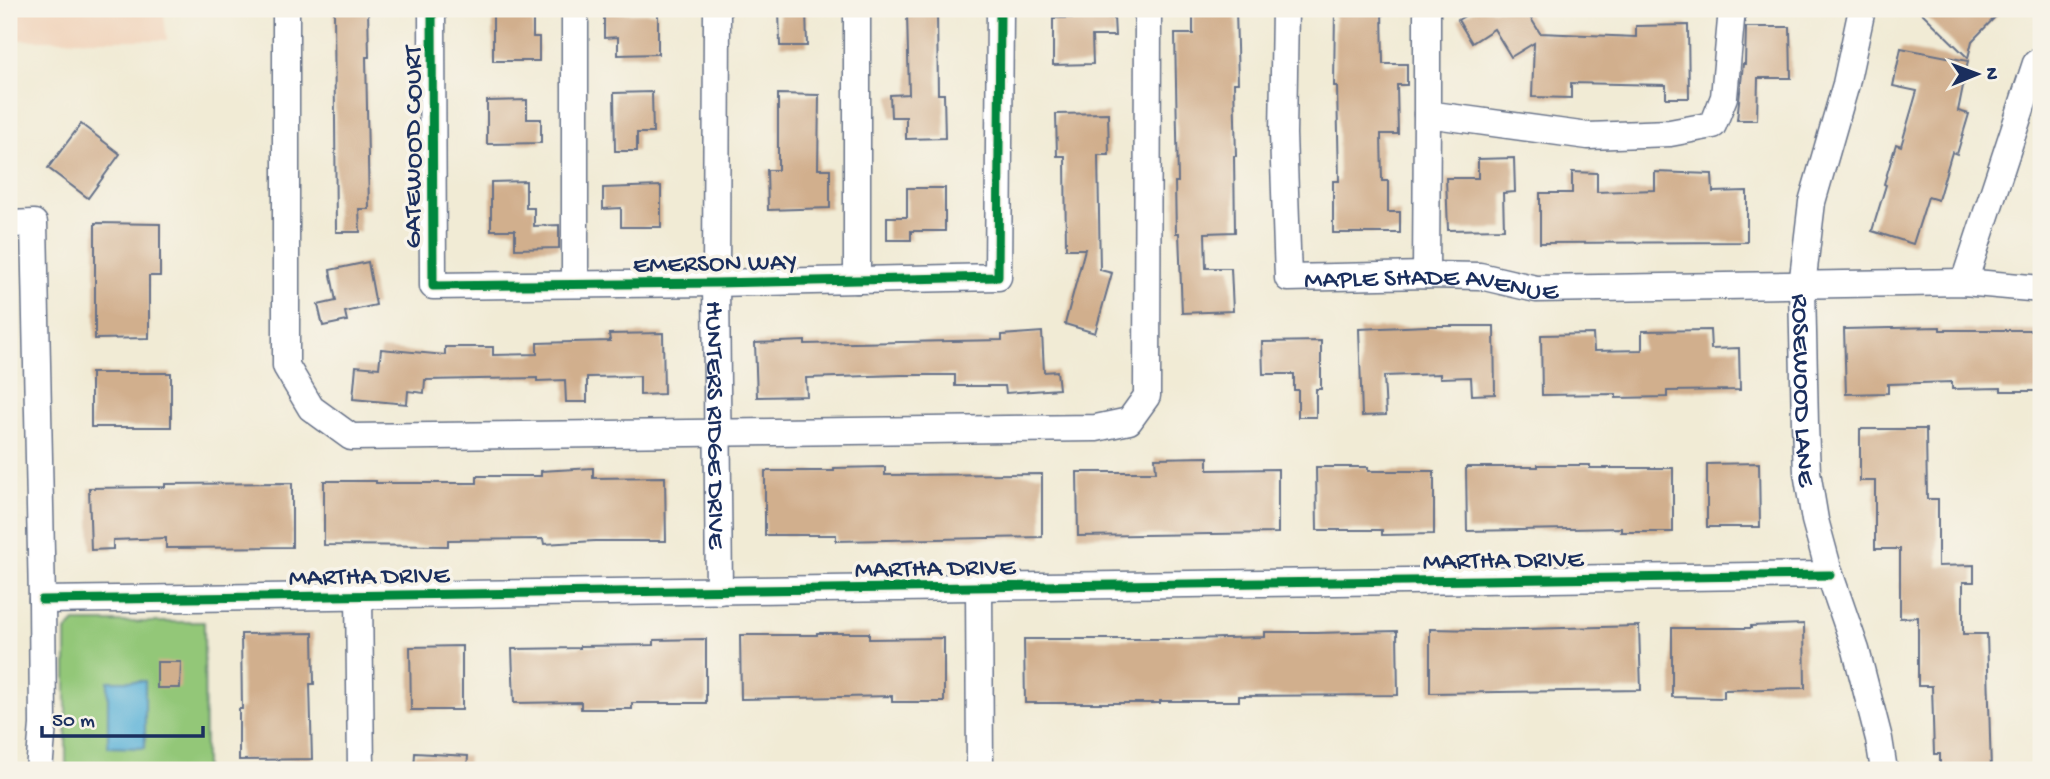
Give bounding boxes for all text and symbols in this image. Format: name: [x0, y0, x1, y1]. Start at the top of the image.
north arrow: [1941, 38, 2011, 108]
street label: GATEWOOD COURT: [400, 45, 431, 248]
text: N: [1979, 67, 2002, 80]
street label: EMERSON WAY: [633, 249, 798, 282]
street label: MAPLE SHADE AVENUE: [1304, 264, 1559, 310]
street label: ROSEWOOD LANE: [1782, 294, 1820, 490]
street label: HUNTERS RIDGE DRIVE: [696, 301, 730, 550]
street label: MARTHA DRIVE: [1422, 546, 1585, 579]
street label: MARTHA DRIVE: [854, 554, 1017, 587]
street label: MARTHA DRIVE: [288, 562, 451, 595]
scale bar: [42, 695, 203, 739]
text: 50 m: [52, 710, 95, 735]

